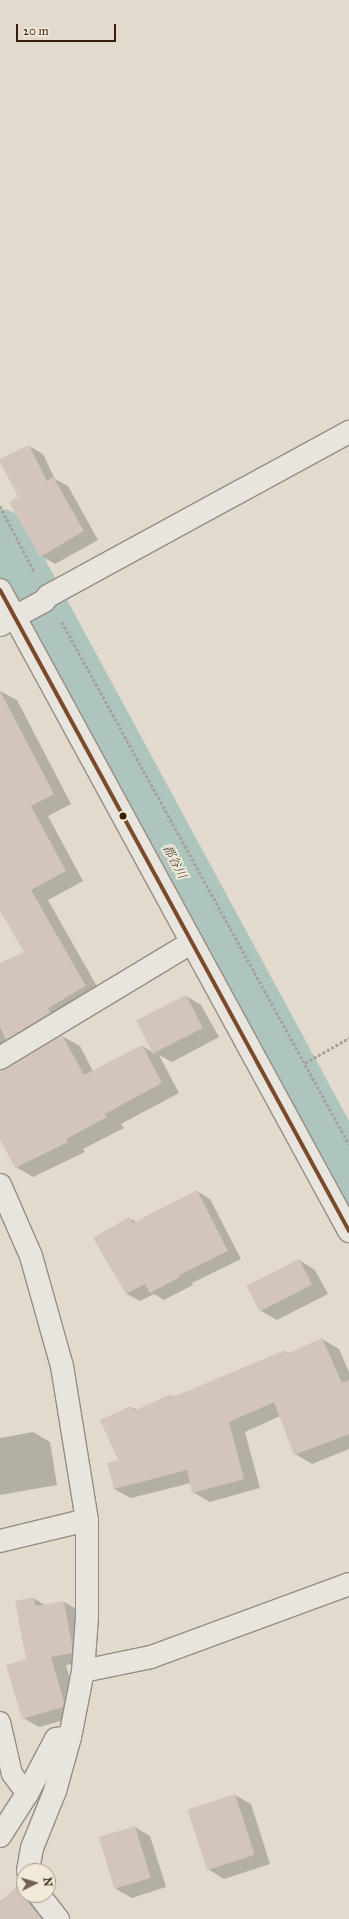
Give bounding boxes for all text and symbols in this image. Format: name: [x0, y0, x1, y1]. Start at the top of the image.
scale bar: [18, 16, 118, 42]
text: 20 m: [23, 24, 49, 38]
unlabelled marker: [118, 811, 128, 821]
water label: 都谷川: [159, 843, 189, 881]
north arrow: [16, 1863, 56, 1903]
text: N: [41, 1877, 54, 1887]

